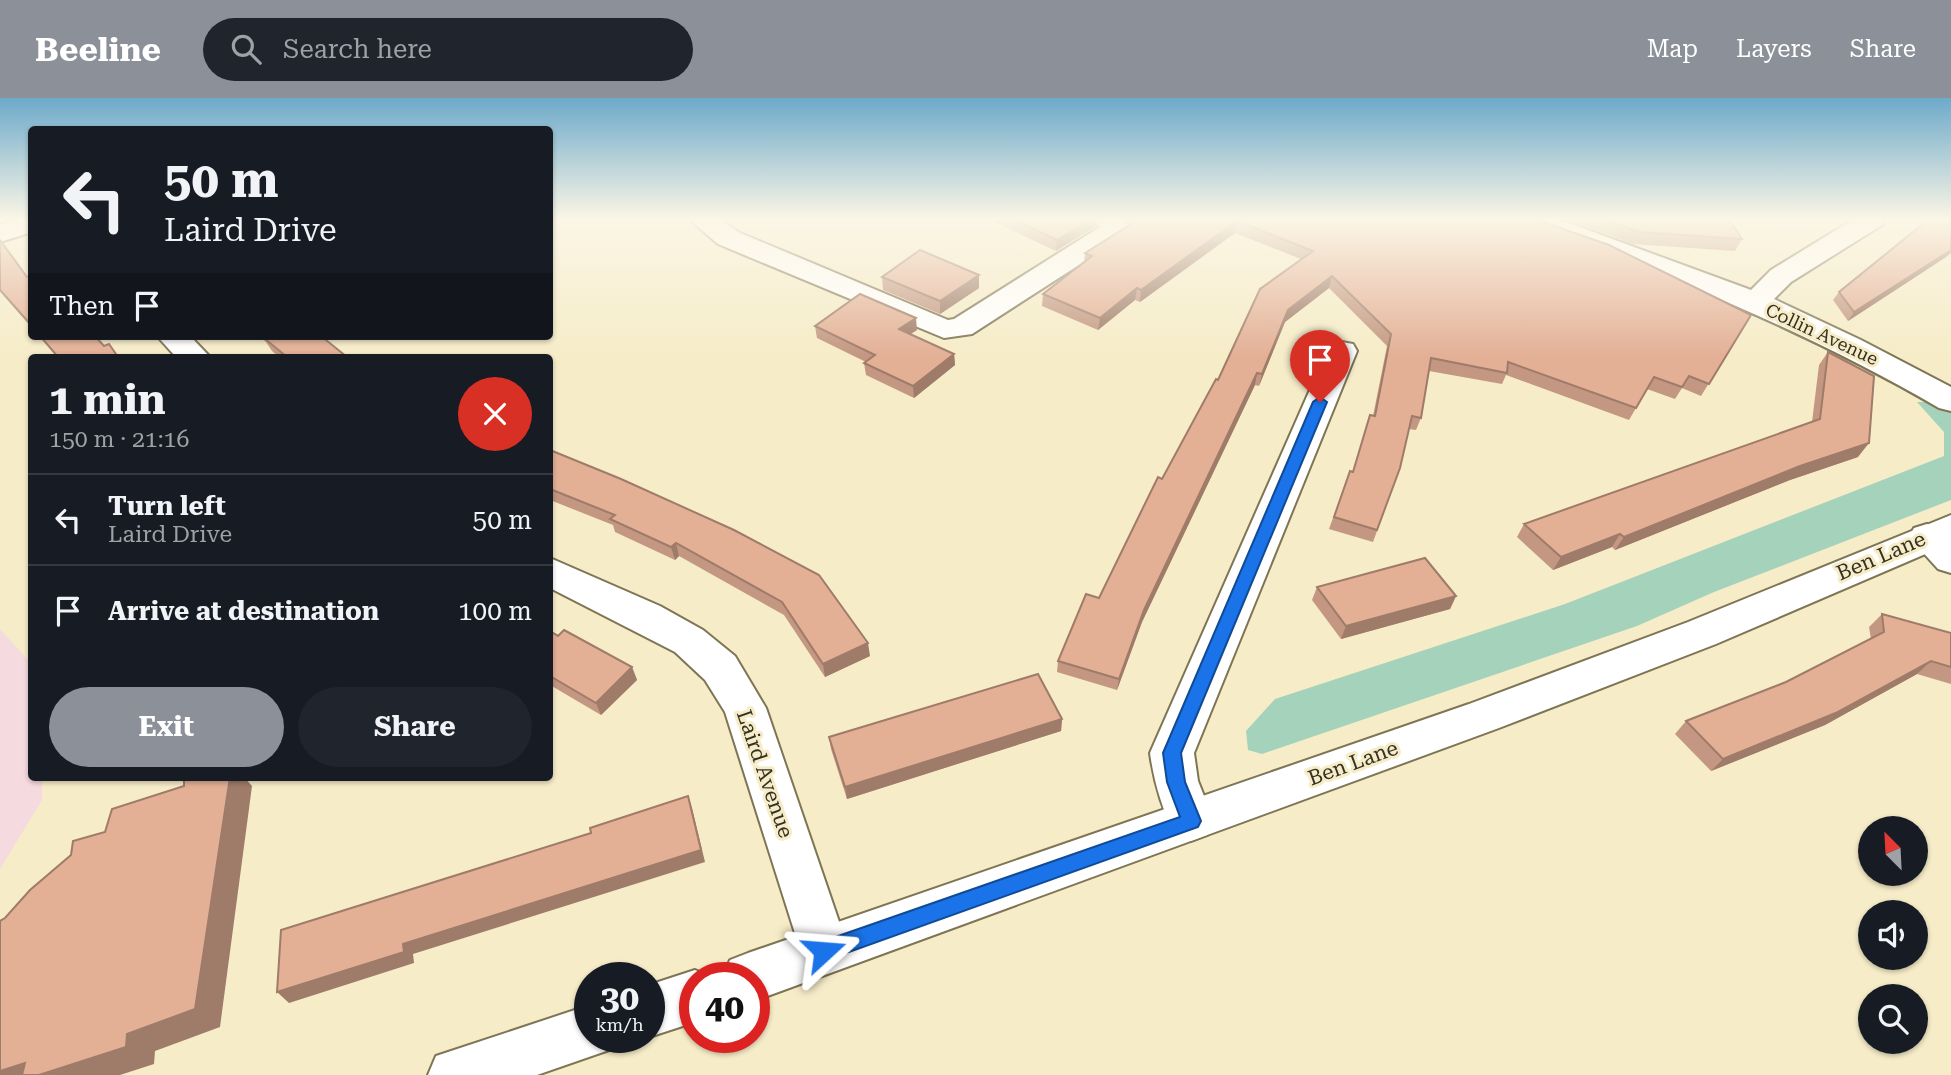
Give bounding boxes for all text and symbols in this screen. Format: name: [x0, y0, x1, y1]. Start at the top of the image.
search box: [203, 18, 693, 81]
text: Beeline: [35, 30, 161, 69]
icon: search: [227, 30, 265, 68]
text: Search here: [283, 34, 432, 64]
text: Map: [1647, 35, 1698, 63]
text: Layers: [1736, 35, 1812, 63]
text: Share: [1850, 35, 1916, 63]
text: 50 m: [164, 152, 279, 209]
icon: left: [49, 154, 140, 245]
text: Laird Drive: [164, 211, 337, 249]
icon: arrive: [128, 287, 166, 325]
text: Then: [49, 291, 114, 321]
street label: Collin Avenue: [1762, 299, 1882, 369]
pin: [1290, 330, 1350, 402]
icon: arrive: [1301, 341, 1339, 379]
text: 1 min: [49, 375, 166, 424]
button: close: [458, 377, 532, 451]
text: 150 m · 21:16: [49, 426, 189, 453]
text: Turn left: [108, 491, 226, 521]
icon: left: [49, 501, 87, 539]
text: 50 m: [473, 505, 532, 535]
text: Laird Drive: [108, 521, 232, 548]
street label: Ben Lane: [1833, 527, 1929, 585]
icon: arrive: [49, 592, 87, 630]
text: Arrive at destination: [108, 596, 379, 626]
text: 100 m: [458, 596, 532, 626]
button: Exit: [49, 687, 284, 767]
button: Share: [298, 687, 532, 767]
street label: Laird Avenue: [732, 707, 798, 841]
street label: Ben Lane: [1305, 736, 1401, 790]
north arrow: [1858, 816, 1928, 886]
map controls: [1858, 816, 1928, 1054]
button: sound: [1858, 900, 1928, 970]
position arrow: [787, 914, 861, 988]
speed limit sign: 40: [679, 962, 770, 1053]
text: 30: [600, 978, 639, 1019]
button: search: [1858, 984, 1928, 1054]
text: km/h: [595, 1014, 644, 1035]

